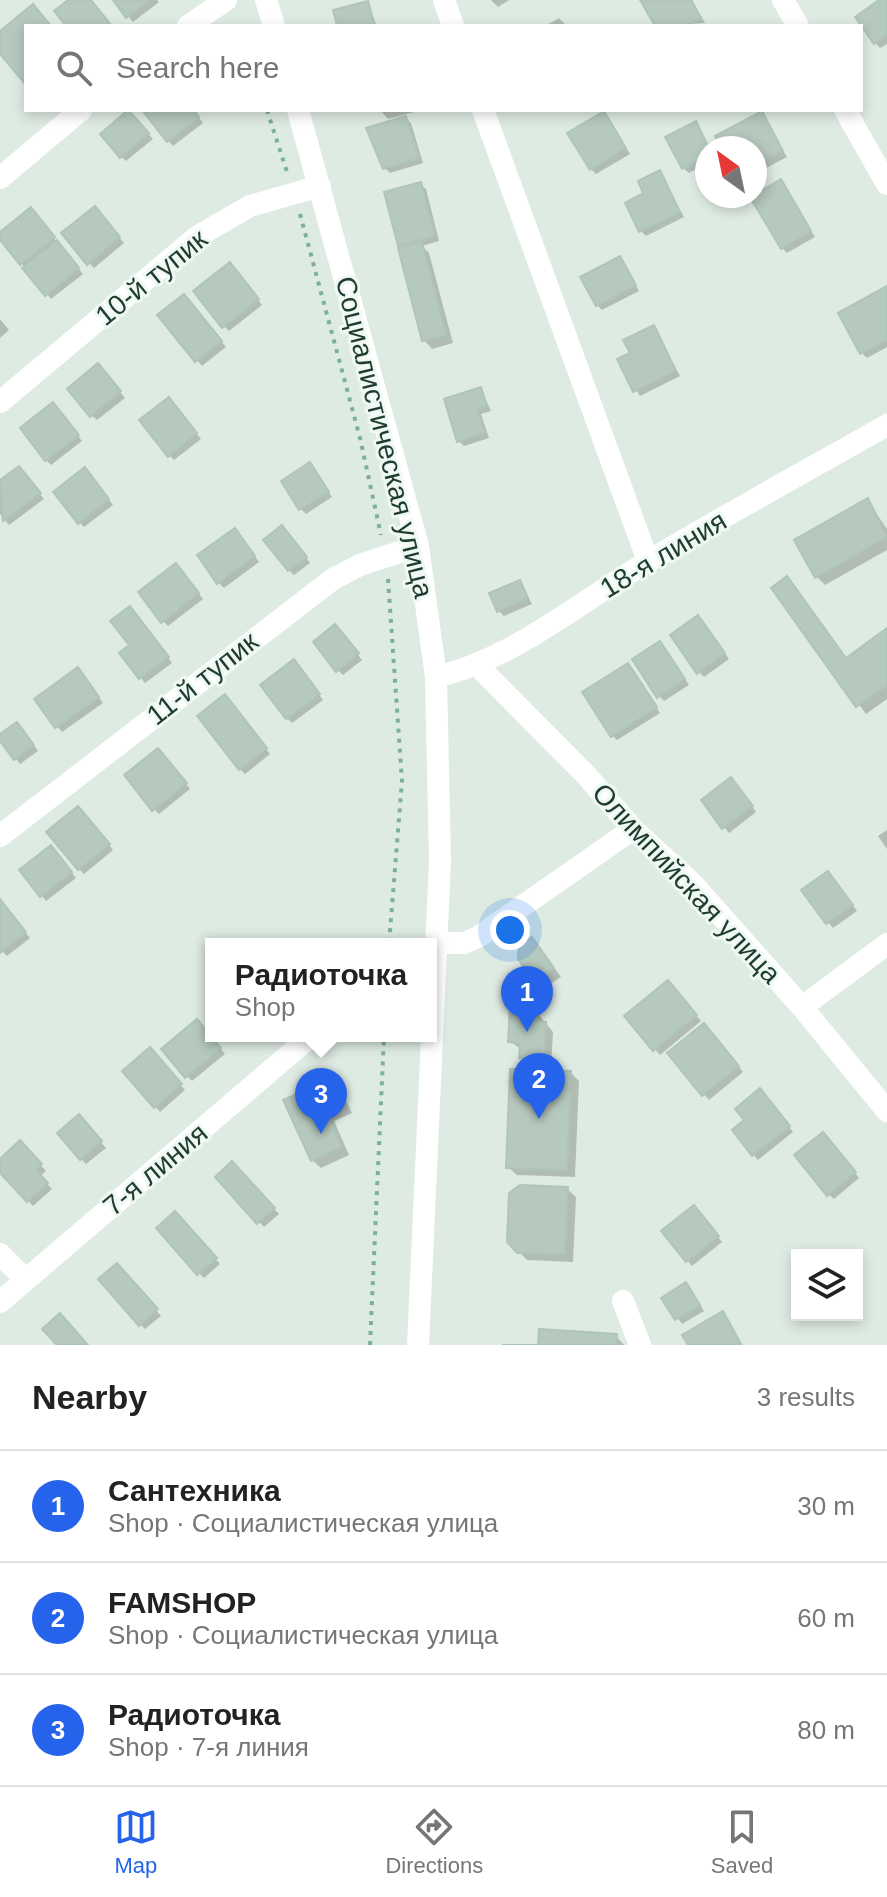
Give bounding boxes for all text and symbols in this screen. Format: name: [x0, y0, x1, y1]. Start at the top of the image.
search box: [24, 24, 863, 112]
icon: search: [52, 46, 96, 90]
text: Search here: [116, 51, 279, 84]
north arrow: [695, 136, 767, 208]
street label: 10-й тупик: [89, 223, 214, 332]
street label: Социалистическая улица: [330, 273, 440, 601]
street label: 18-я линия: [595, 505, 732, 604]
street label: 11-й тупик: [141, 625, 264, 731]
street label: Олимпийская улица: [586, 777, 787, 990]
your location: [490, 910, 530, 950]
popup: [205, 938, 437, 1042]
text: Радиоточка: [235, 958, 407, 991]
pin: 1: [501, 966, 553, 1032]
text: Shop: [235, 992, 296, 1022]
pin: 2: [513, 1053, 565, 1119]
pin: 3: [295, 1068, 347, 1134]
street label: 7-я линия: [97, 1117, 214, 1222]
map controls: [791, 1249, 863, 1321]
button: layers: [791, 1249, 863, 1321]
text: Nearby: [32, 1378, 147, 1416]
text: 3 results: [757, 1382, 855, 1412]
text: Сантехника: [108, 1474, 281, 1507]
text: 1: [51, 1491, 65, 1521]
text: 30 m: [797, 1491, 855, 1521]
text: Shop · Социалистическая улица: [108, 1508, 498, 1538]
text: FAMSHOP: [108, 1586, 256, 1619]
text: 2: [51, 1603, 65, 1633]
text: 60 m: [797, 1603, 855, 1633]
text: Shop · Социалистическая улица: [108, 1620, 498, 1650]
text: Радиоточка: [108, 1698, 280, 1731]
text: 3: [51, 1715, 65, 1745]
text: 80 m: [797, 1715, 855, 1745]
text: Shop · 7-я линия: [108, 1732, 309, 1762]
tab: Map: [114, 1805, 158, 1879]
tab: Directions: [385, 1805, 483, 1879]
tab: Saved: [711, 1805, 773, 1879]

